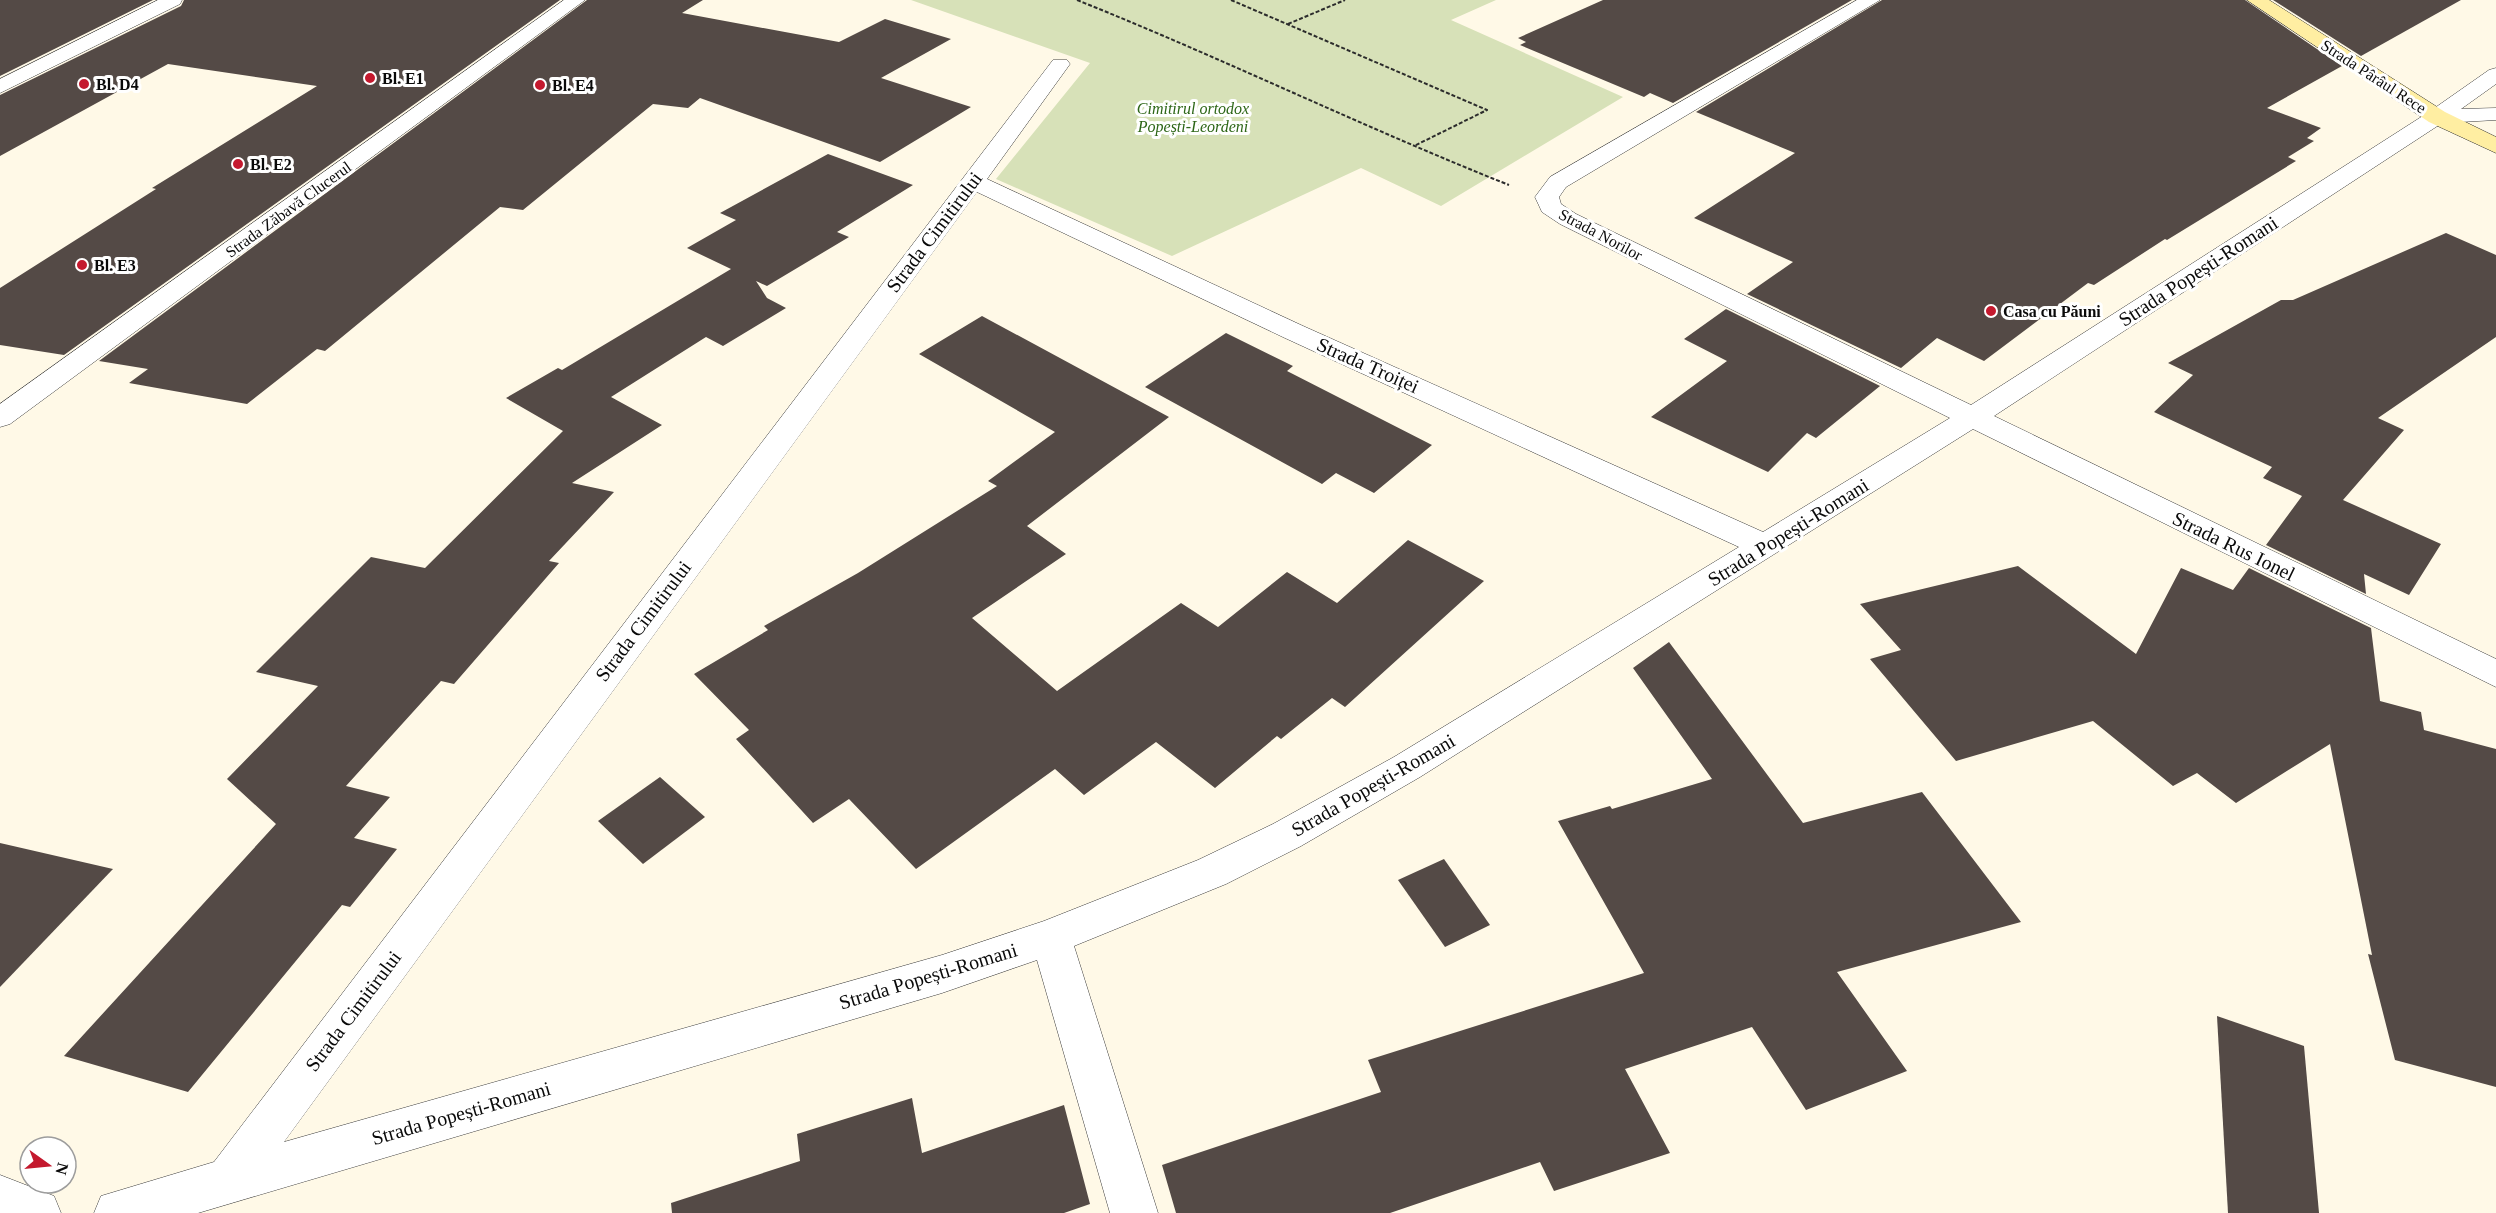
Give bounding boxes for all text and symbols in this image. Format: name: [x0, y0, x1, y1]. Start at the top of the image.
street label: Strada Pârâul Rece: [2318, 36, 2429, 117]
place label: Bl. E1: [382, 70, 424, 87]
marker: Bl. E1: [363, 71, 377, 85]
place label: Bl. D4: [96, 76, 139, 93]
marker: Bl. D4: [77, 77, 91, 91]
place label: Bl. E4: [552, 77, 594, 94]
marker: Bl. E4: [533, 78, 547, 92]
park label: Cimitirul ortodox Popești-Leordeni: [1137, 100, 1249, 136]
place label: Bl. E2: [250, 156, 292, 173]
marker: Bl. E2: [231, 157, 245, 171]
street label: Strada Zăbavă Clucerul: [222, 158, 355, 261]
street label: Strada Cimitirului: [882, 167, 987, 297]
street label: Strada Norilor: [1556, 205, 1646, 264]
street label: Strada Popești-Romani: [2114, 211, 2282, 331]
place label: Bl. E3: [94, 257, 136, 274]
marker: Bl. E3: [75, 258, 89, 272]
place label: Casa cu Păuni: [2003, 303, 2101, 320]
marker: Casa cu Păuni: [1984, 304, 1998, 318]
street label: Strada Troiței: [1313, 333, 1423, 398]
street label: Strada Popești-Romani: [1704, 473, 1873, 591]
street label: Strada Rus Ionel: [2169, 507, 2299, 585]
street label: Strada Cimitirului: [591, 556, 696, 686]
street label: Strada Popești-Romani: [1287, 729, 1459, 842]
street label: Strada Popești-Romani: [836, 938, 1020, 1015]
street label: Strada Cimitirului: [301, 946, 406, 1076]
street label: Strada Popești-Romani: [369, 1077, 554, 1150]
north arrow: [18, 1135, 78, 1195]
text: N: [52, 1161, 72, 1177]

